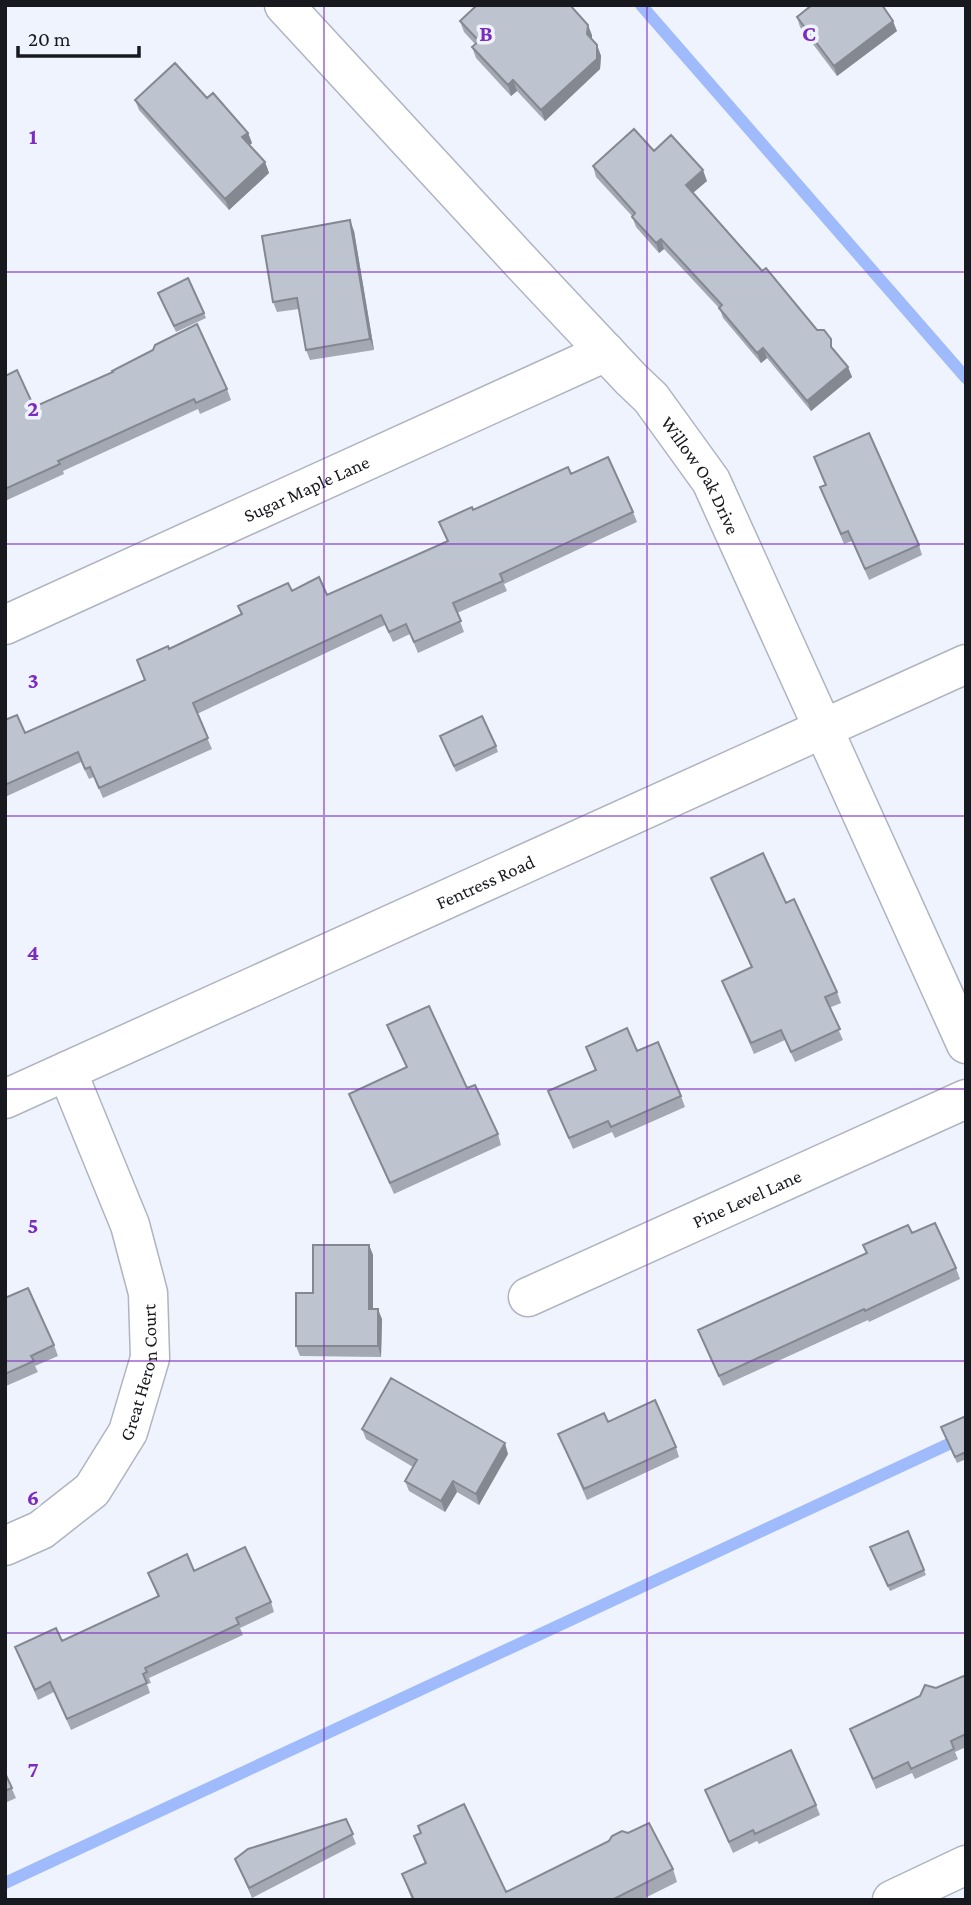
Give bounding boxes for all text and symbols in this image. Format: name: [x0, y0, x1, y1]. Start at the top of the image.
scale bar: [18, 14, 138, 58]
text: B: [479, 20, 493, 46]
text: C: [802, 20, 816, 46]
text: 20 m: [28, 27, 71, 51]
text: 1: [29, 123, 38, 149]
text: 2: [27, 395, 39, 421]
street label: Willow Oak Drive: [657, 412, 744, 537]
street label: Sugar Maple Lane: [240, 451, 372, 526]
text: 3: [27, 667, 39, 693]
street label: Fentress Road: [433, 850, 538, 913]
text: 4: [27, 939, 39, 965]
street label: Pine Level Lane: [689, 1165, 804, 1232]
text: 5: [27, 1212, 39, 1238]
street label: Great Heron Court: [115, 1303, 161, 1445]
text: 6: [27, 1484, 39, 1510]
text: 7: [27, 1756, 39, 1782]

